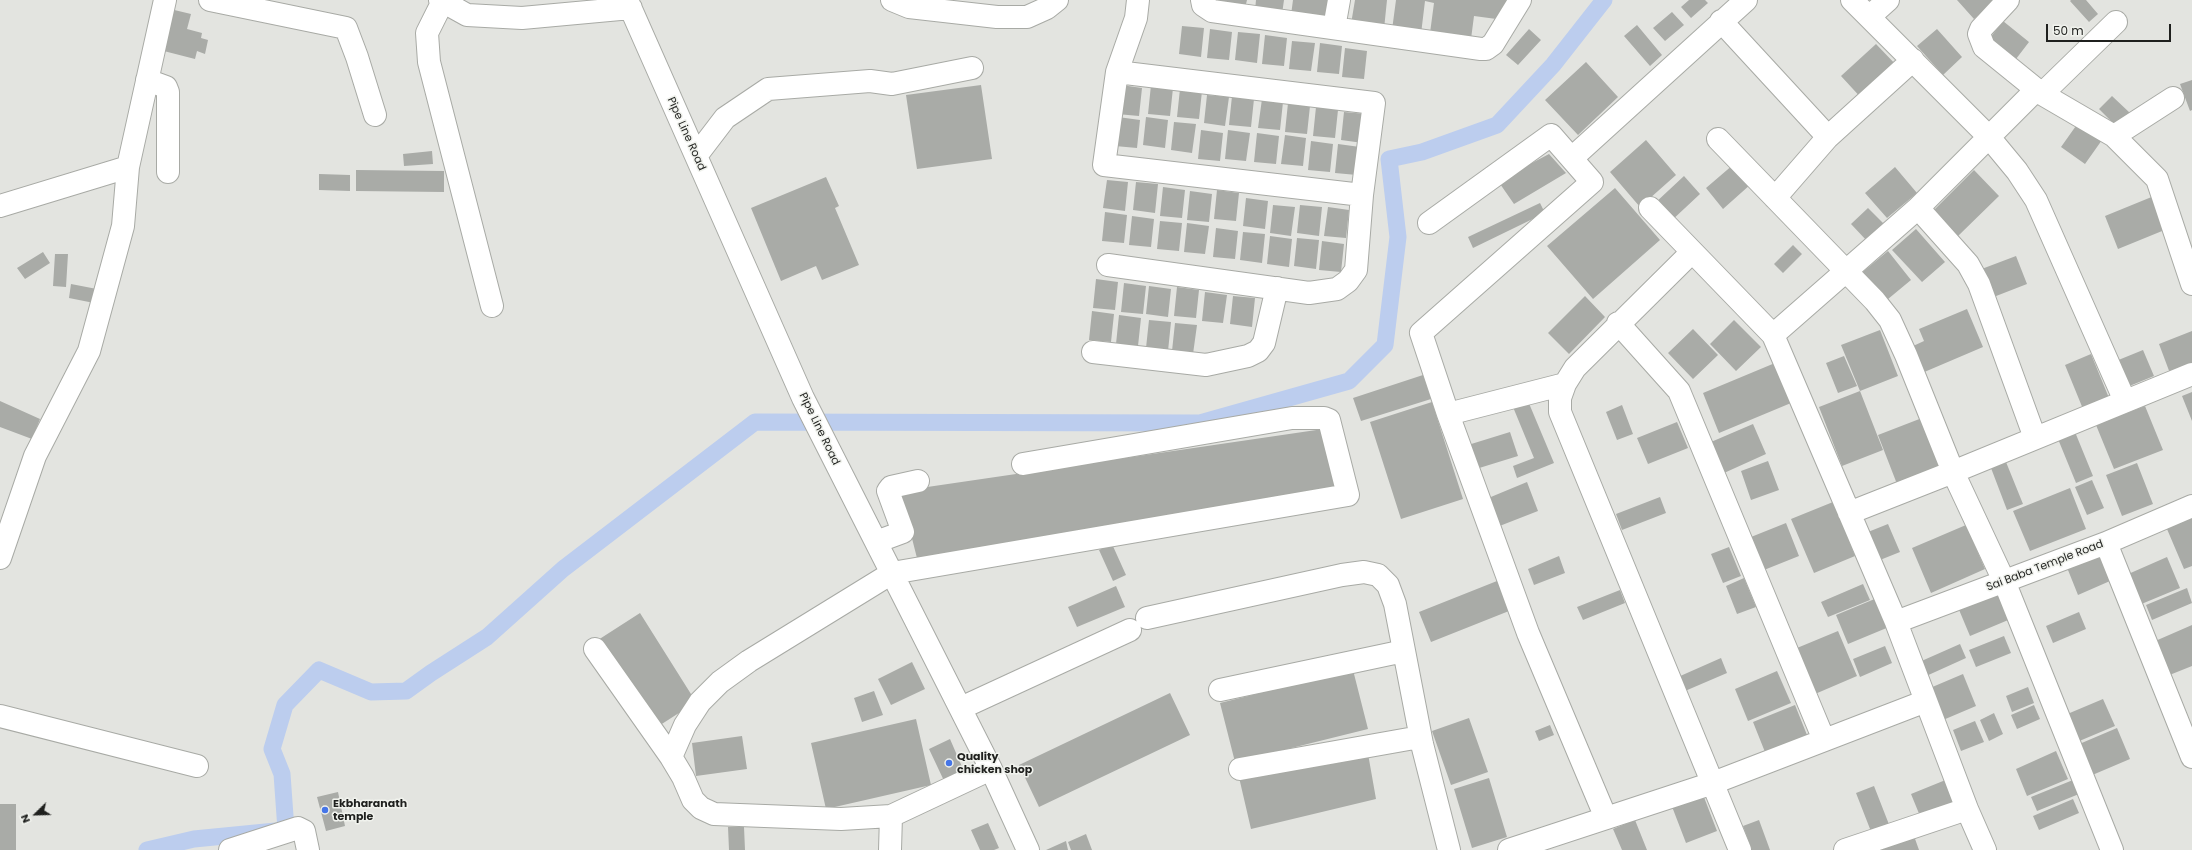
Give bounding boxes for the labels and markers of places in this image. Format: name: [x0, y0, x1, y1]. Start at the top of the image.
place label: Quality chicken shop: [957, 750, 1032, 776]
marker: Quality chicken shop: [944, 758, 954, 768]
place label: Ekbharanath temple: [333, 797, 407, 823]
marker: Ekbharanath temple: [320, 805, 330, 815]

